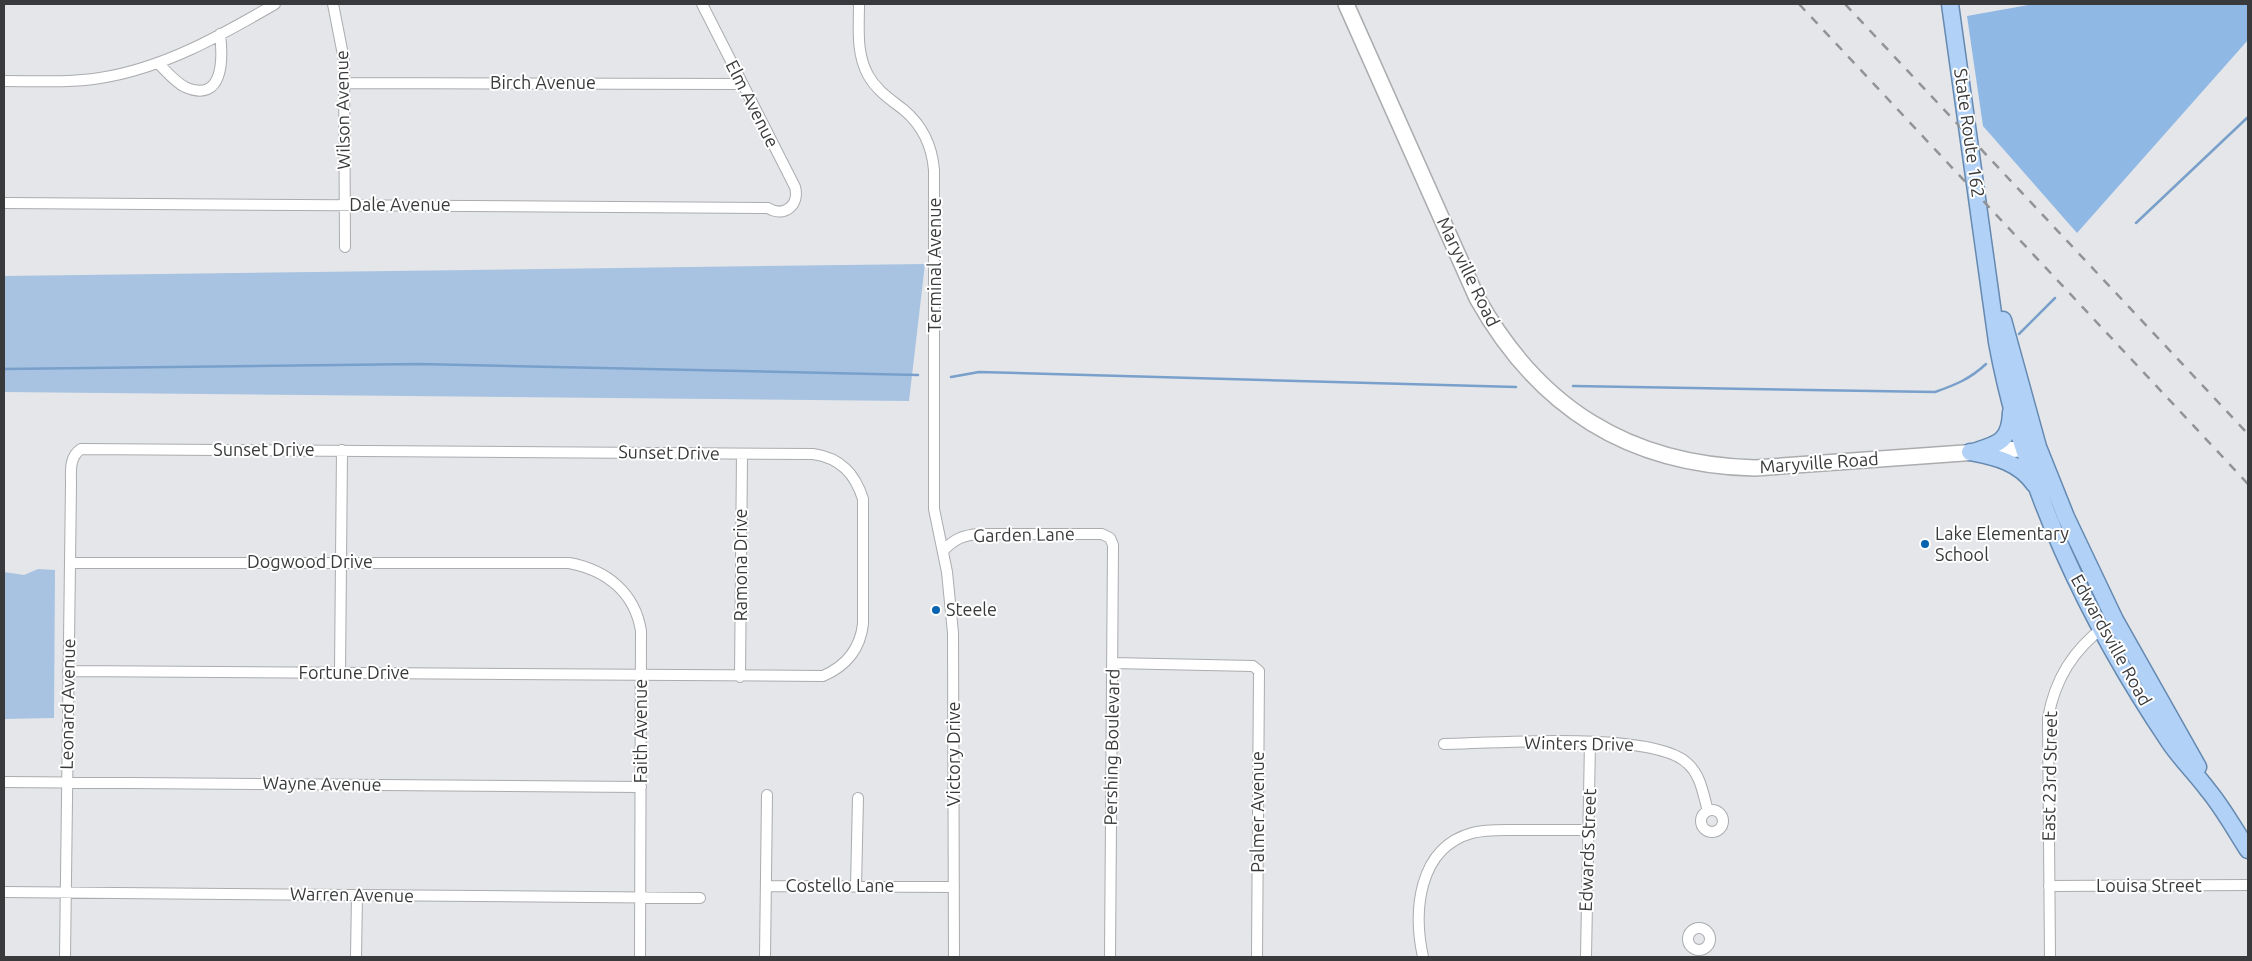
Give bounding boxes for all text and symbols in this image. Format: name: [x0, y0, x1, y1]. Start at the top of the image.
street label: Wilson Avenue: [331, 50, 353, 170]
street label: Elm Avenue: [722, 57, 783, 150]
street label: State Route 162: [1951, 67, 1989, 199]
street label: Birch Avenue: [490, 72, 596, 92]
street label: Dale Avenue: [349, 194, 451, 214]
street label: Terminal Avenue: [924, 198, 944, 332]
street label: Maryville Road: [1434, 214, 1504, 330]
street label: Sunset Drive: [213, 439, 315, 459]
street label: Sunset Drive: [618, 441, 720, 463]
street label: Maryville Road: [1759, 448, 1879, 476]
street label: Ramona Drive: [730, 509, 750, 621]
street label: Garden Lane: [973, 523, 1075, 545]
place label: Lake Elementary School: [1935, 523, 2069, 564]
marker: Lake Elementary School: [1919, 538, 1931, 550]
street label: Dogwood Drive: [247, 551, 373, 571]
street label: Edwardsville Road: [2068, 570, 2156, 709]
place label: Steele: [946, 599, 997, 619]
marker: Steele: [930, 604, 942, 616]
street label: Leonard Avenue: [56, 638, 78, 770]
street label: Fortune Drive: [298, 662, 410, 682]
street label: Pershing Boulevard: [1100, 669, 1122, 825]
street label: Faith Avenue: [630, 679, 650, 783]
street label: Victory Drive: [943, 702, 963, 806]
street label: East 23rd Street: [2038, 711, 2060, 841]
street label: Winters Drive: [1524, 732, 1634, 754]
street label: Palmer Avenue: [1247, 751, 1267, 873]
street label: Wayne Avenue: [262, 772, 382, 794]
street label: Edwards Street: [1575, 788, 1599, 912]
street label: Costello Lane: [785, 875, 895, 895]
street label: Louisa Street: [2096, 875, 2202, 895]
street label: Warren Avenue: [290, 883, 414, 905]

